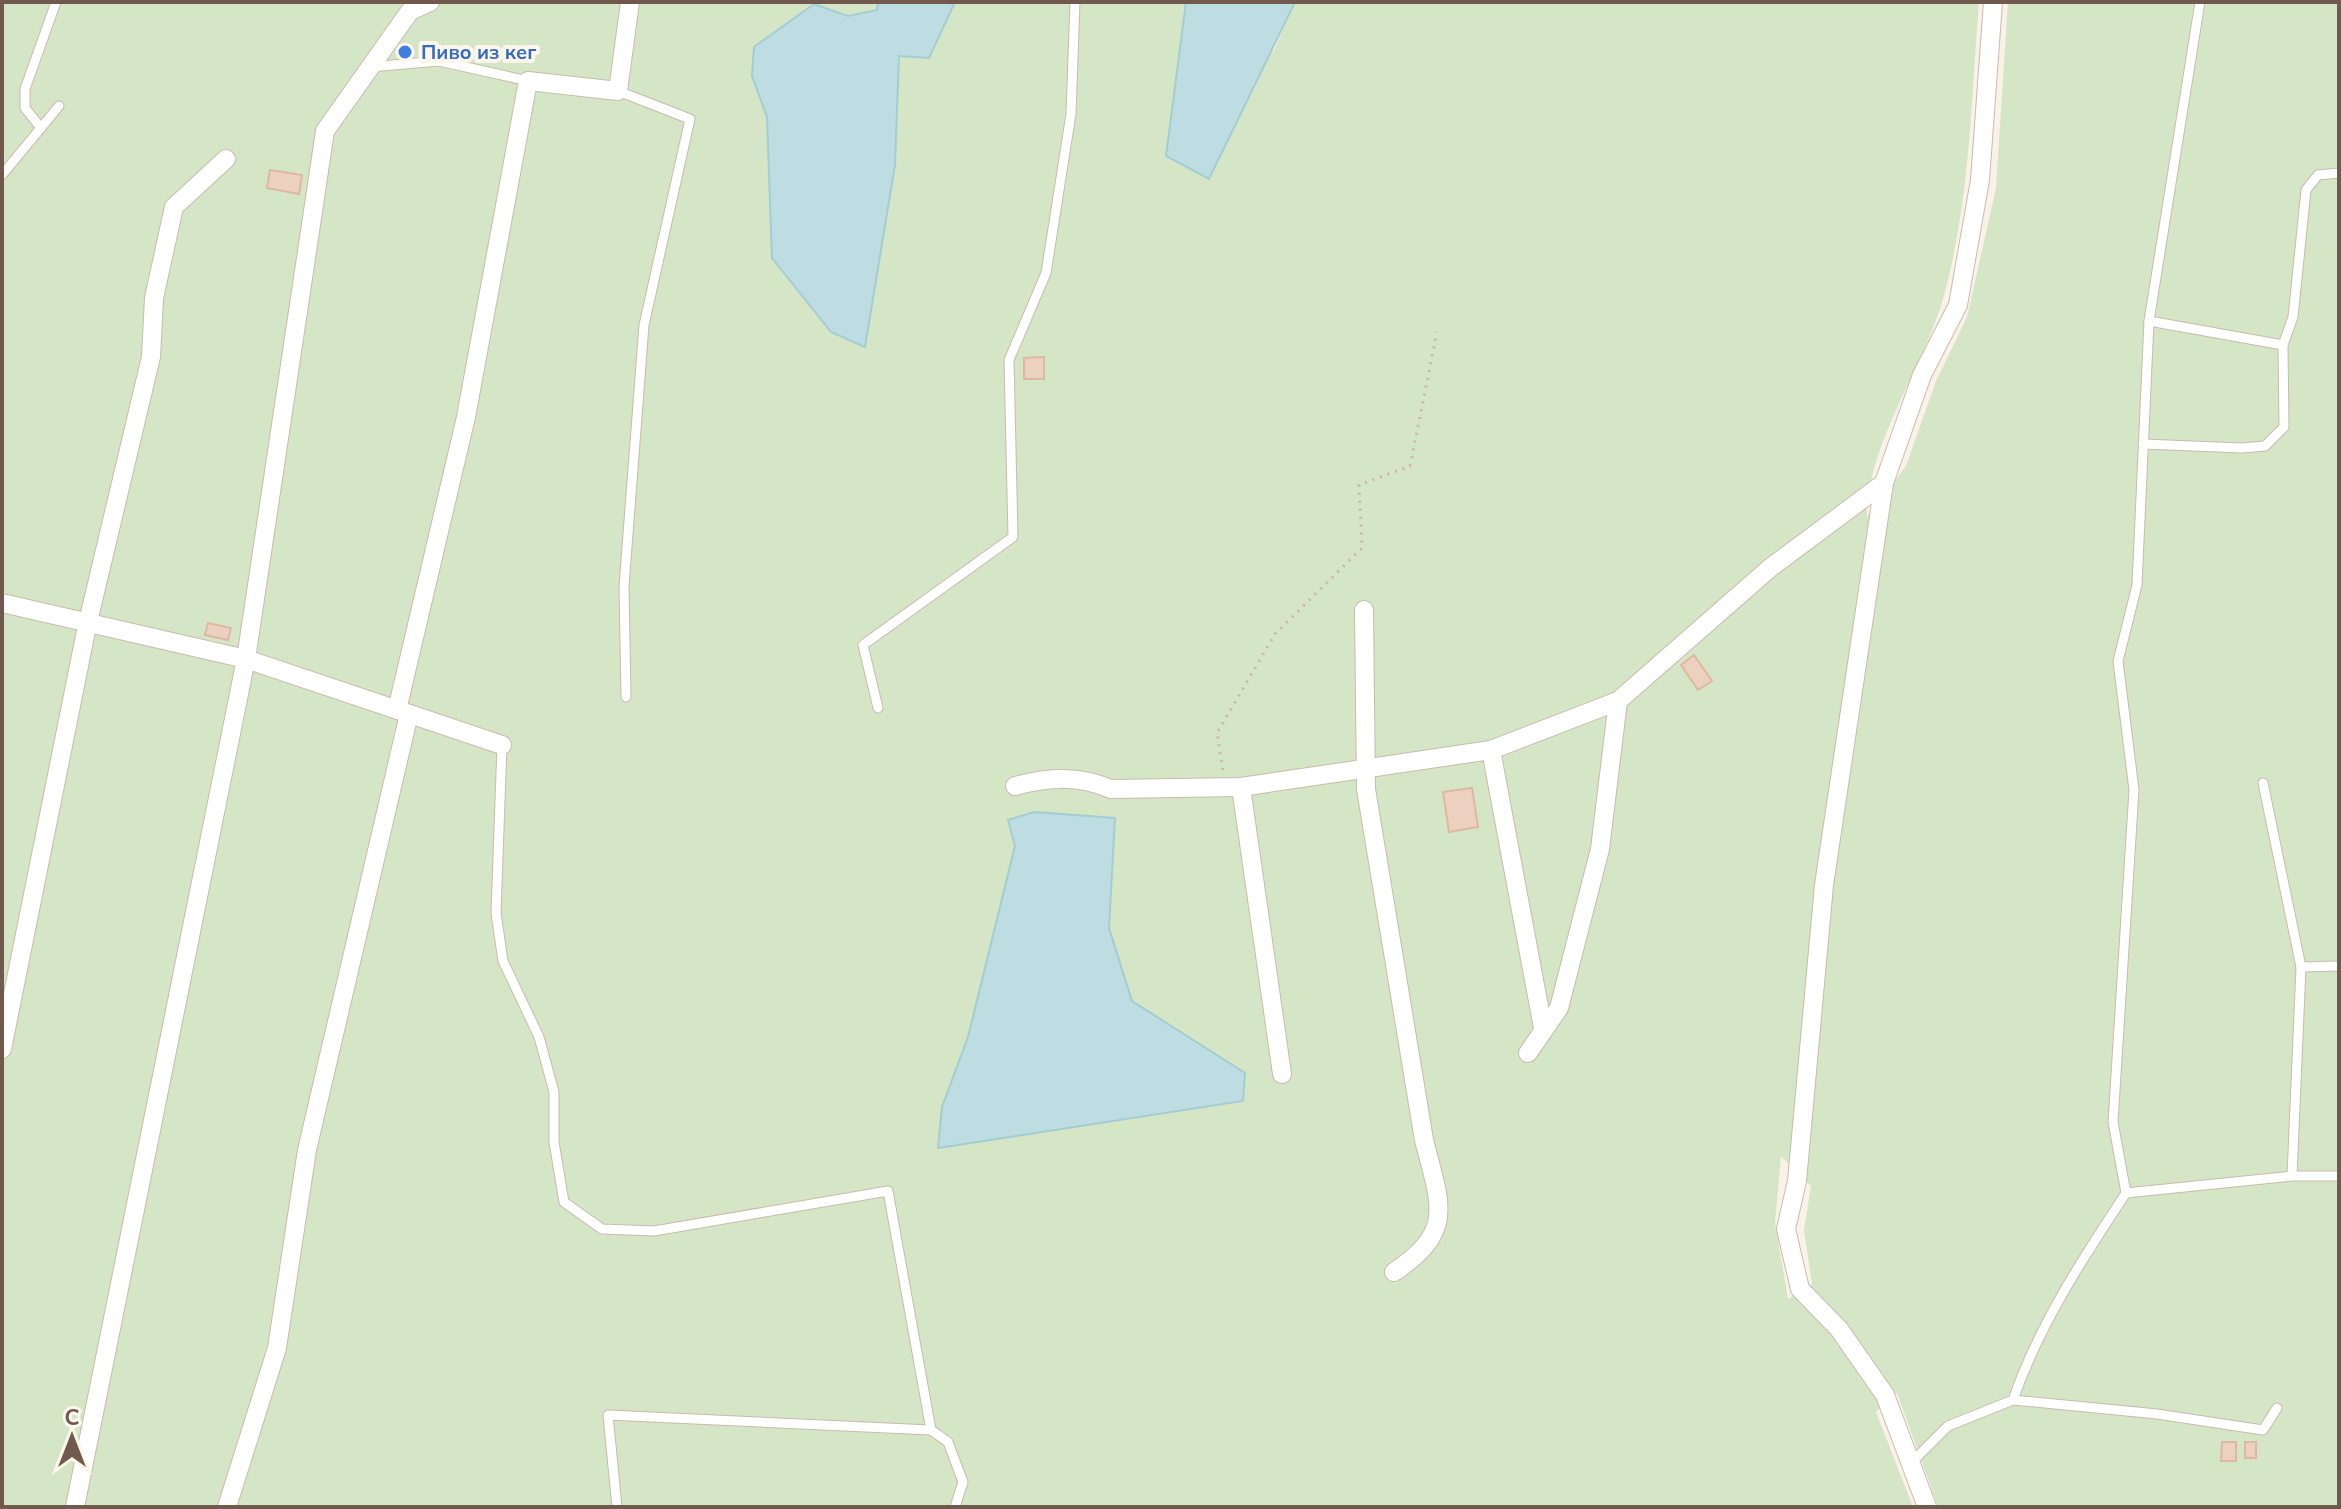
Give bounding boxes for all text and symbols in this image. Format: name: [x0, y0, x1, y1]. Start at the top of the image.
place label: Пиво из кег: [421, 39, 536, 66]
marker: Пиво из кег: [396, 43, 414, 61]
north arrow: [32, 1397, 112, 1477]
text: С: [65, 1403, 80, 1433]

